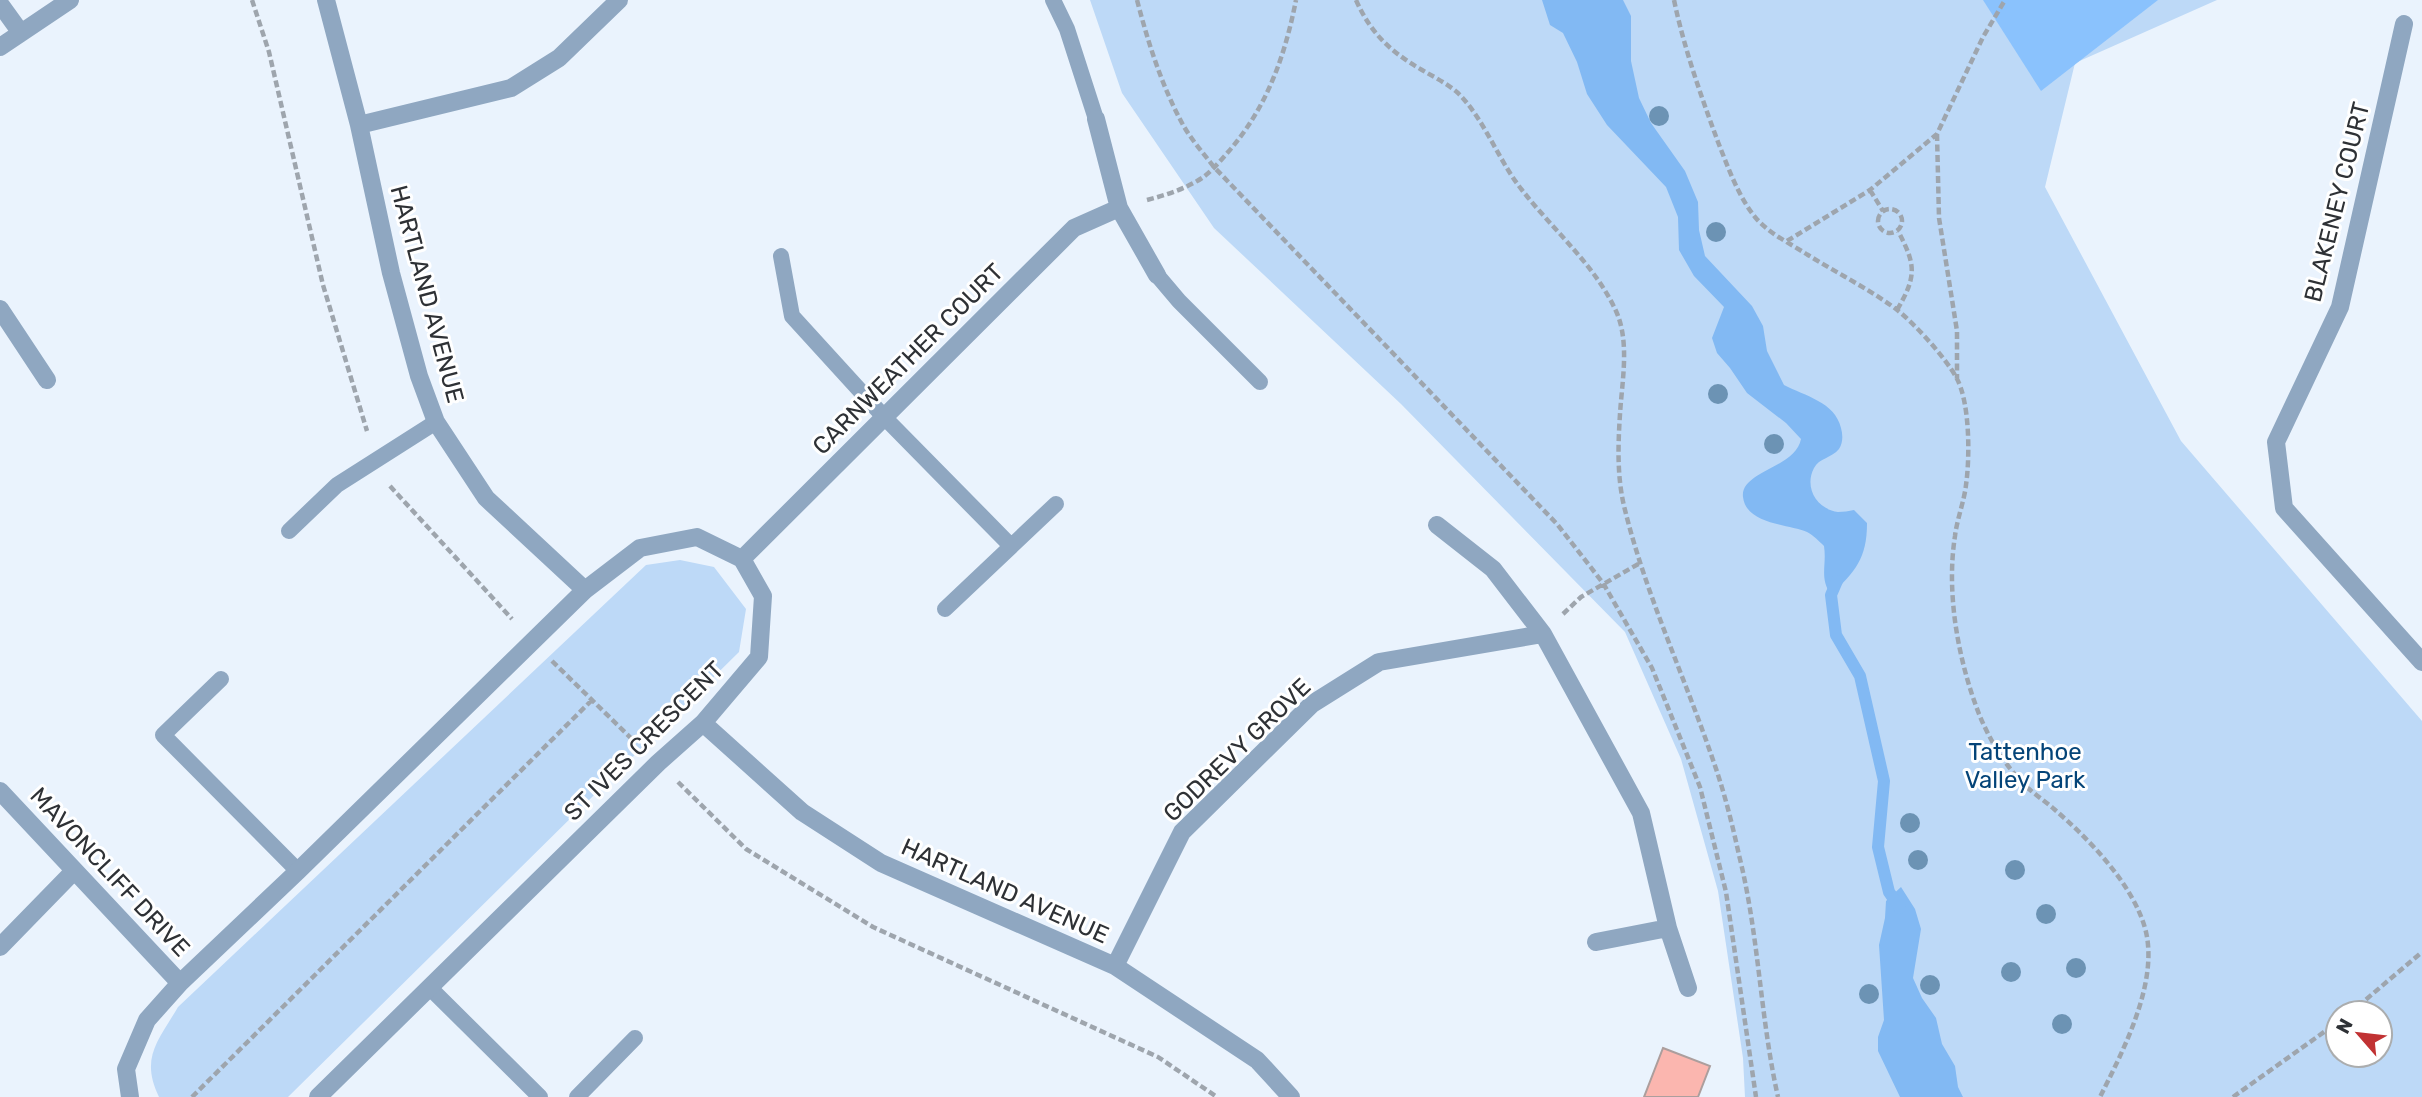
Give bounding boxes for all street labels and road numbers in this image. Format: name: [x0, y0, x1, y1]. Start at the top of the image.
street label: BLAKENEY COURT: [2299, 99, 2375, 305]
street label: HARTLAND AVENUE: [385, 182, 469, 406]
street label: CARNWEATHER COURT: [807, 258, 1009, 460]
street label: ST IVES CRESCENT: [559, 655, 730, 826]
street label: GODREVY GROVE: [1158, 673, 1316, 827]
street label: MAVONCLIFF DRIVE: [24, 782, 196, 962]
street label: HARTLAND AVENUE: [897, 833, 1113, 949]

